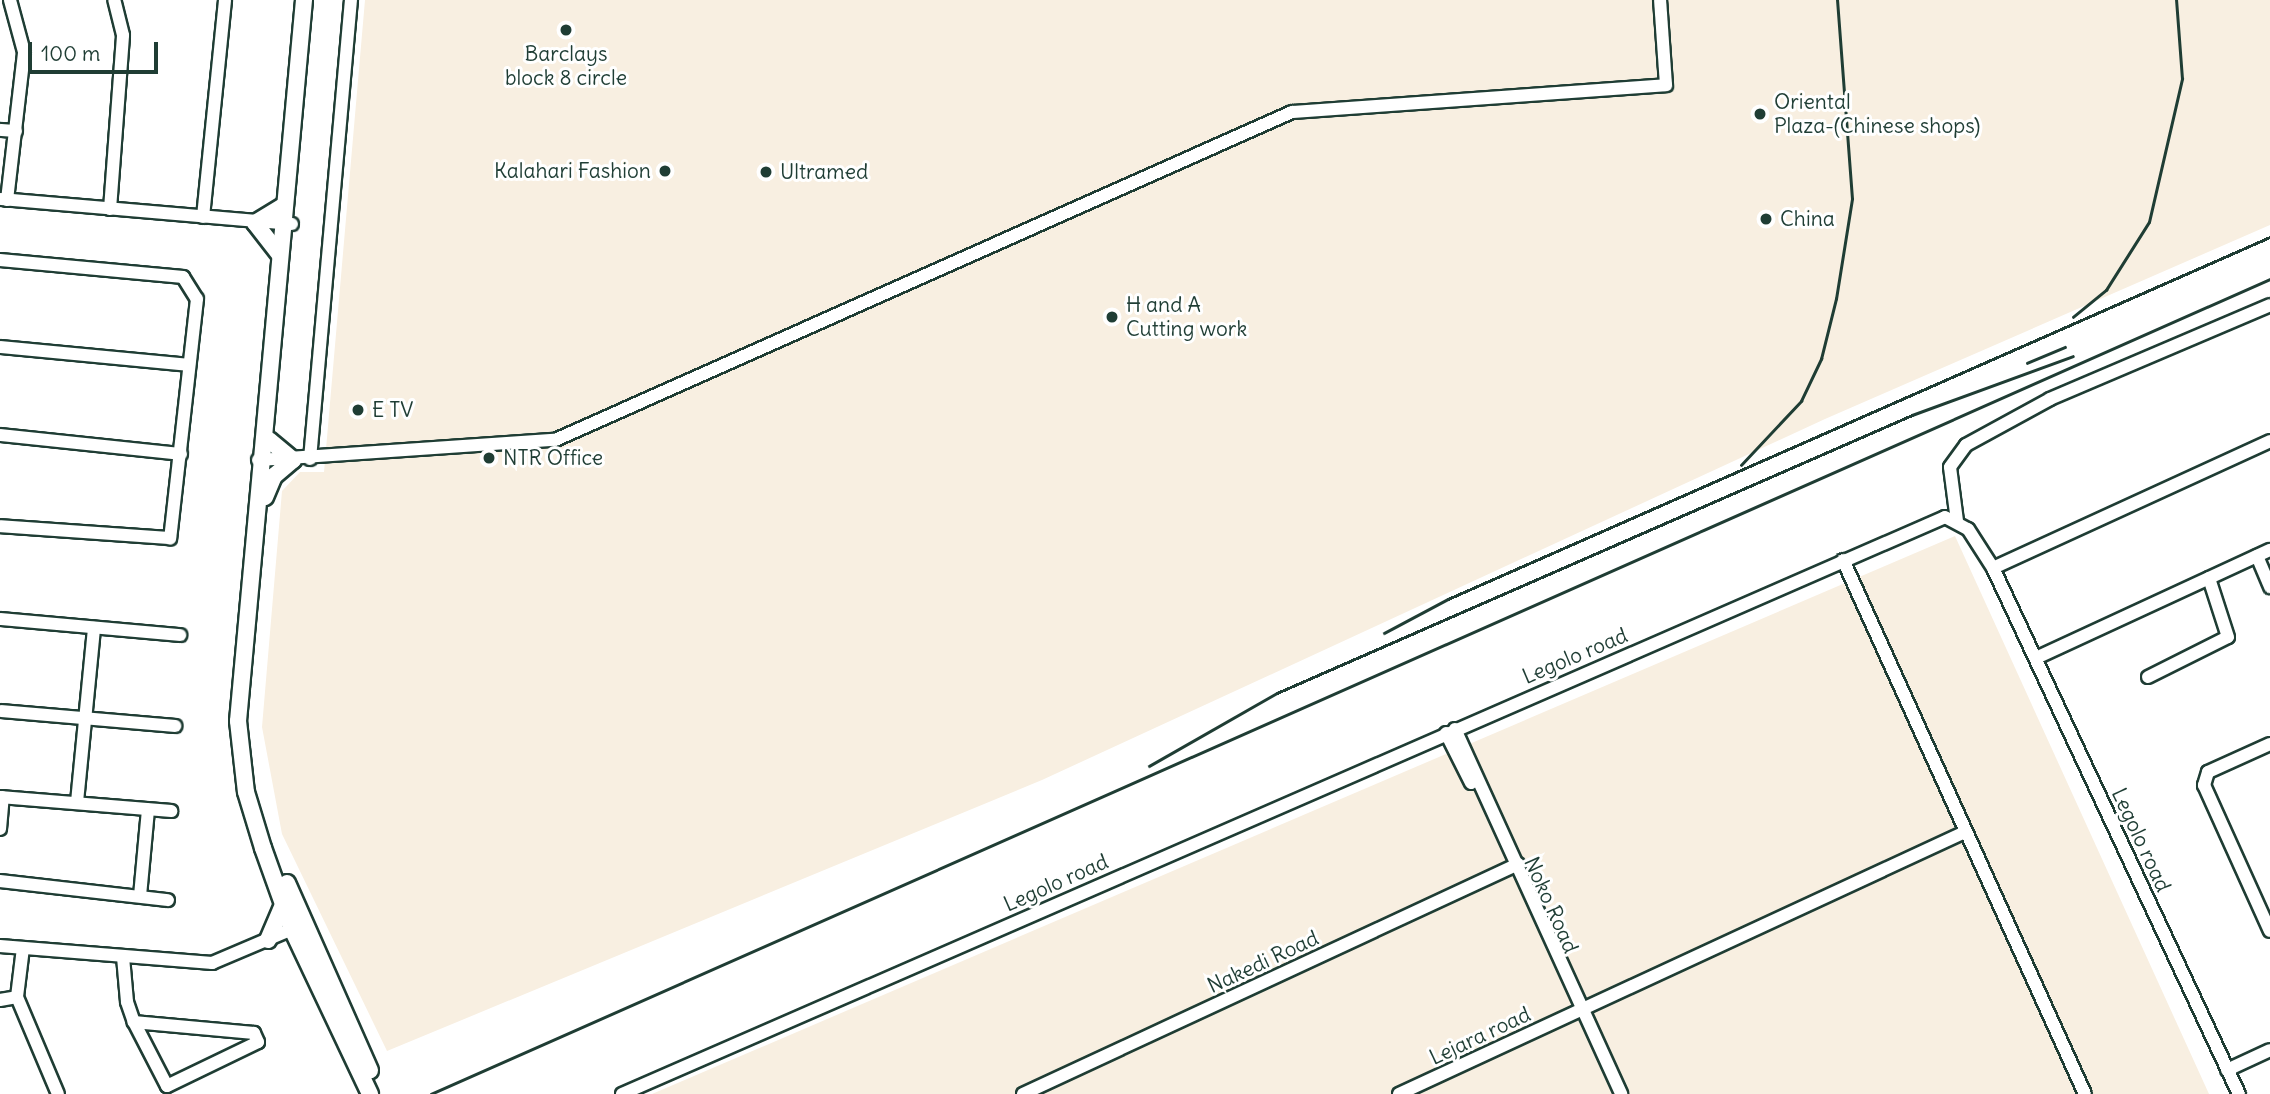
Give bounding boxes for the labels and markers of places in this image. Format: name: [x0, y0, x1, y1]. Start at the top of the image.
marker: Barclays block 8 circle: [558, 22, 574, 38]
place label: Barclays block 8 circle: [505, 41, 627, 91]
place label: Oriental Plaza-(Chinese shops): [1774, 89, 1980, 139]
marker: Oriental Plaza-(Chinese shops): [1752, 106, 1768, 122]
place label: Kalahari Fashion: [494, 158, 651, 184]
place label: Ultramed: [780, 159, 868, 185]
marker: Kalahari Fashion: [657, 163, 673, 179]
marker: Ultramed: [758, 164, 774, 180]
place label: China: [1780, 206, 1835, 232]
marker: China: [1758, 211, 1774, 227]
place label: H and A Cutting work: [1126, 292, 1247, 342]
marker: H and A Cutting work: [1104, 309, 1120, 325]
place label: E TV: [372, 397, 413, 423]
marker: E TV: [350, 402, 366, 418]
place label: NTR Office: [503, 445, 603, 471]
marker: NTR Office: [481, 450, 497, 466]

